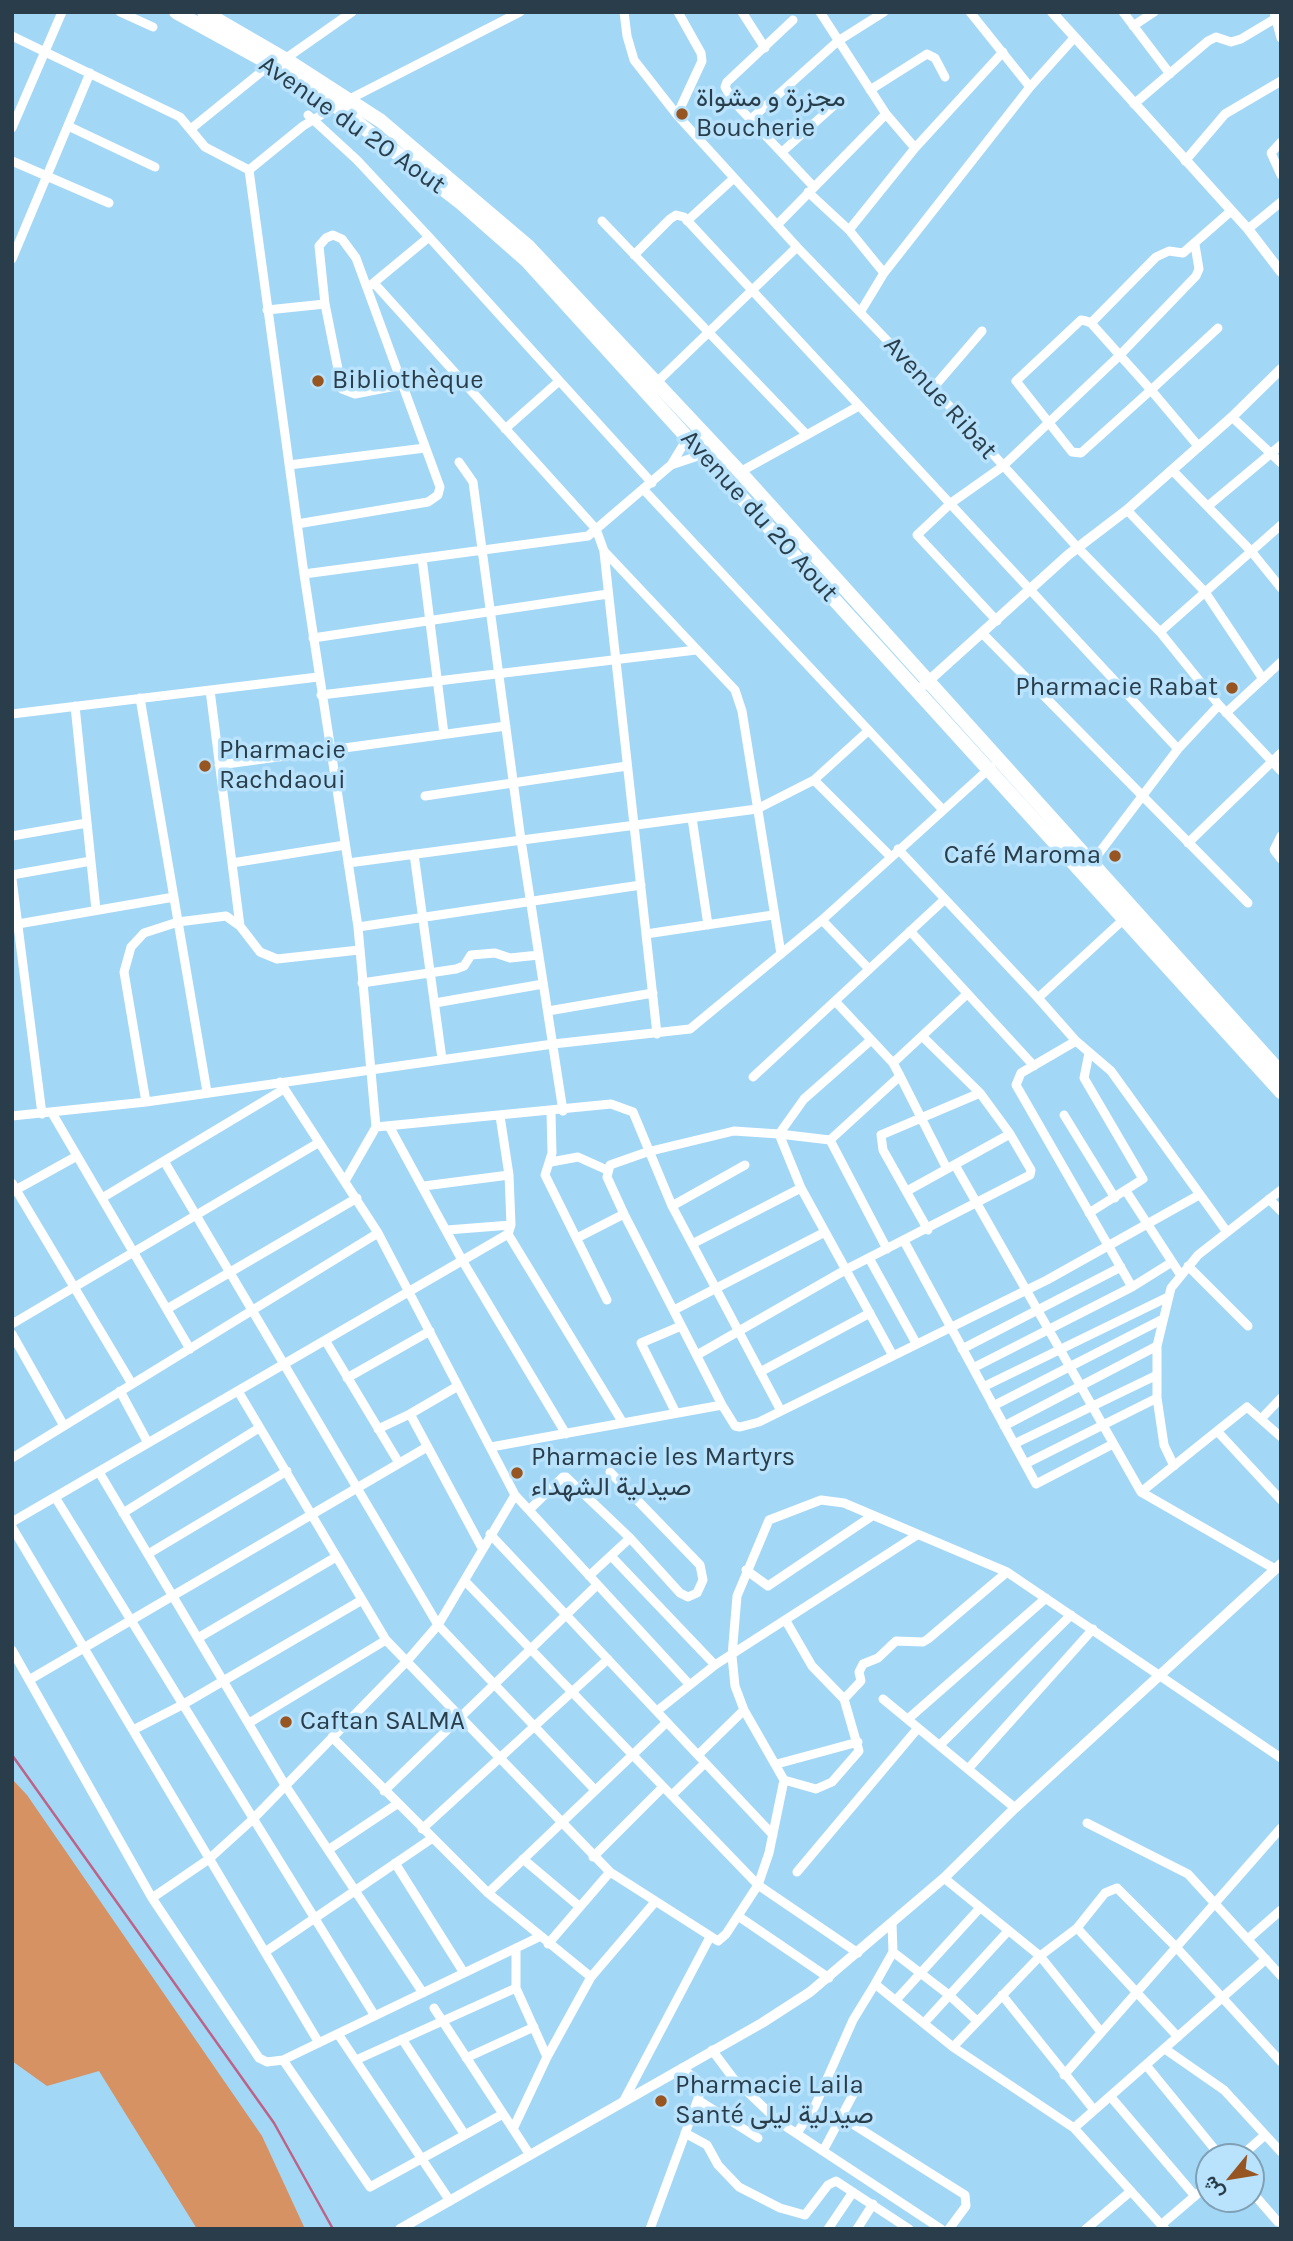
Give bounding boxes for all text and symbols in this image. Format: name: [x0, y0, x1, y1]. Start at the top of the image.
street label: Avenue du 20 Aout: [253, 49, 451, 201]
place label: مجزرة و مشواة Boucherie: [696, 83, 846, 144]
marker: مجزرة و مشواة Boucherie: [674, 106, 690, 122]
street label: Avenue Ribat: [877, 330, 1003, 466]
place label: Bibliothèque: [332, 365, 484, 397]
marker: Bibliothèque: [310, 373, 326, 389]
street label: Avenue du 20 Aout: [674, 424, 844, 608]
place label: Pharmacie Rabat: [1015, 672, 1218, 704]
marker: Pharmacie Rabat: [1224, 680, 1240, 696]
place label: Pharmacie Rachdaoui: [219, 735, 346, 796]
marker: Pharmacie Rachdaoui: [197, 758, 213, 774]
place label: Café Maroma: [944, 840, 1101, 872]
marker: Café Maroma: [1107, 848, 1123, 864]
place label: Pharmacie les Martyrs صيدلية الشهداء: [531, 1442, 795, 1504]
marker: Pharmacie les Martyrs صيدلية الشهداء: [509, 1465, 525, 1481]
place label: Caftan SALMA: [300, 1706, 465, 1738]
marker: Caftan SALMA: [278, 1714, 294, 1730]
place label: Pharmacie Laila Santé صيدلية ليلى: [675, 2070, 874, 2132]
marker: Pharmacie Laila Santé صيدلية ليلى: [653, 2093, 669, 2109]
north arrow: [1195, 2143, 1265, 2213]
text: ش: [1198, 2172, 1229, 2203]

